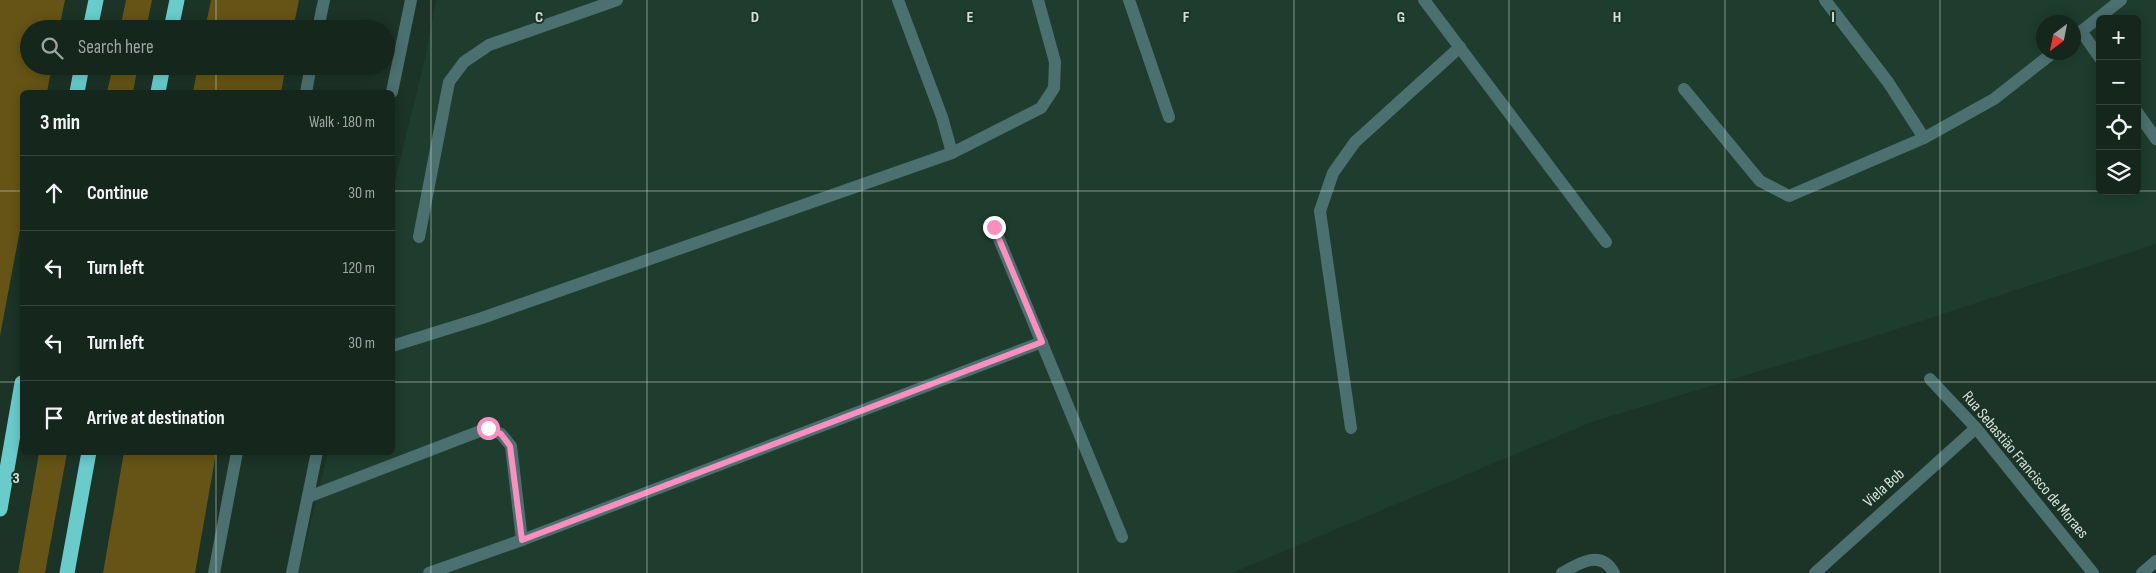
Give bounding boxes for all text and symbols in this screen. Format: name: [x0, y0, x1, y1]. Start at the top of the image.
text: C: [535, 8, 543, 27]
text: D: [751, 8, 759, 27]
text: E: [967, 8, 974, 27]
text: F: [1183, 8, 1190, 27]
text: G: [1397, 8, 1405, 27]
text: H: [1613, 8, 1621, 27]
text: I: [1831, 8, 1835, 27]
north arrow: [2036, 15, 2081, 60]
map controls: [2096, 15, 2141, 195]
button: +: [2096, 15, 2141, 60]
search box: [20, 20, 395, 75]
icon: search: [38, 34, 66, 62]
text: Search here: [78, 36, 154, 59]
button: −: [2096, 60, 2141, 105]
button: locate: [2096, 105, 2141, 150]
text: 3 min: [40, 110, 80, 135]
text: Walk · 180 m: [309, 113, 375, 132]
button: layers: [2096, 150, 2141, 195]
icon: ahead: [40, 179, 68, 207]
text: Continue: [87, 182, 148, 205]
text: 30 m: [348, 184, 375, 203]
route end: [983, 216, 1006, 239]
icon: left: [40, 254, 68, 282]
text: Turn left: [87, 257, 144, 280]
text: 120 m: [343, 259, 375, 278]
icon: left: [40, 329, 68, 357]
text: Turn left: [87, 332, 144, 355]
text: 30 m: [348, 334, 375, 353]
street label: Rua Sebastião Francisco de Moraes: [1958, 388, 2092, 543]
icon: arrive: [40, 404, 68, 432]
text: Arrive at destination: [87, 407, 225, 430]
route start: [477, 417, 500, 440]
street label: Viela Bob: [1860, 465, 1908, 511]
text: 3: [12, 469, 20, 488]

